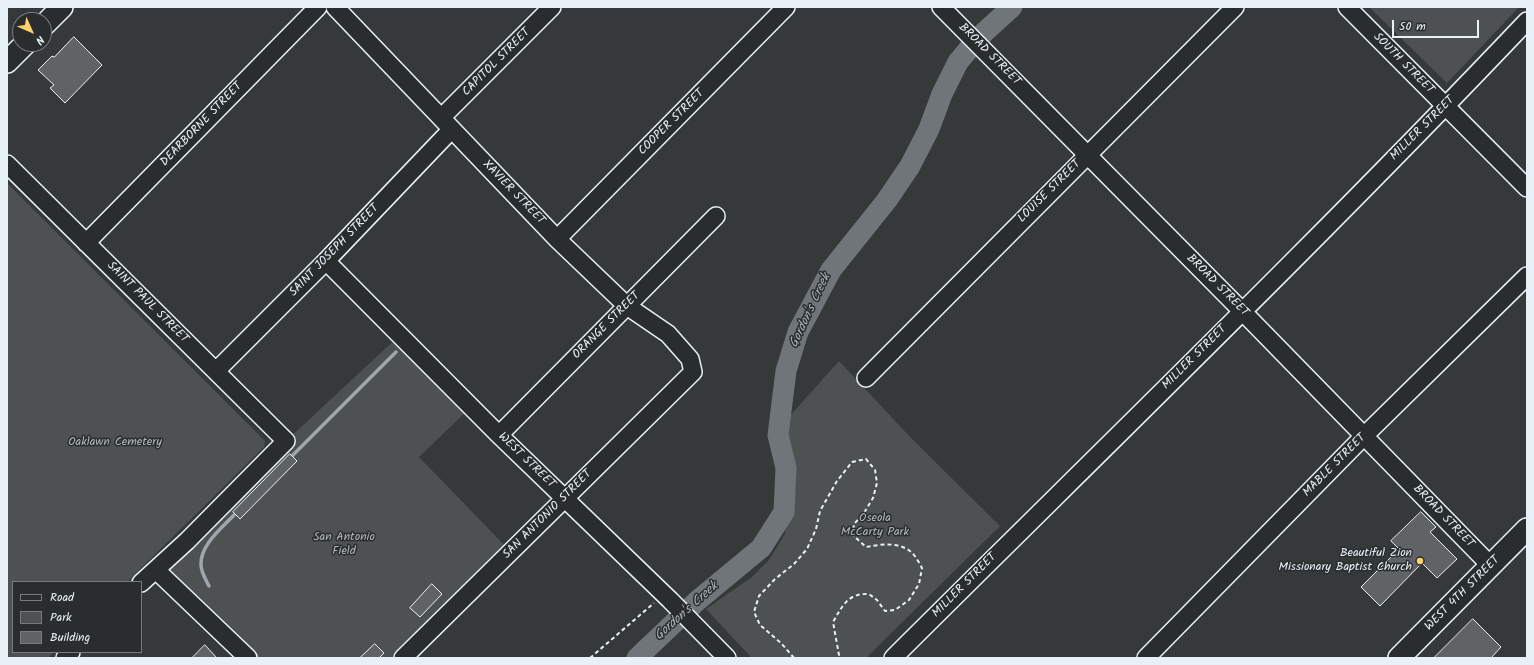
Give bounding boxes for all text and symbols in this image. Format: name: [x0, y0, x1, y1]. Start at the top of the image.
north arrow: [12, 12, 52, 52]
scale bar: [1394, 12, 1481, 38]
text: 50 m: [1399, 17, 1426, 36]
street label: BROAD STREET: [955, 21, 1023, 89]
street label: CAPITOL STREET: [460, 26, 534, 100]
street label: SOUTH STREET: [1369, 30, 1437, 98]
text: N: [31, 31, 49, 49]
street label: DEARBORNE STREET: [158, 80, 246, 170]
street label: COOPER STREET: [636, 87, 708, 159]
street label: MILLER STREET: [1388, 94, 1458, 164]
street label: LOUISE STREET: [1015, 157, 1085, 227]
street label: XAVIER STREET: [479, 158, 547, 228]
street label: SAINT JOSEPH STREET: [287, 202, 383, 300]
street label: BROAD STREET: [1183, 252, 1251, 320]
street label: SAINT PAUL STREET: [103, 259, 191, 347]
water label: Gordon's Creek: [787, 271, 835, 351]
street label: ORANGE STREET: [570, 289, 644, 363]
street label: MILLER STREET: [1160, 323, 1230, 393]
street label: WEST STREET: [494, 430, 558, 492]
street label: MABLE STREET: [1301, 432, 1369, 500]
park label: Oaklawn Cemetery: [68, 436, 162, 450]
street label: SAN ANTONIO STREET: [500, 467, 596, 563]
street label: BROAD STREET: [1409, 482, 1477, 552]
park label: Oseola McCarty Park: [841, 512, 909, 540]
park label: San Antonio Field: [313, 531, 375, 559]
place label: Beautiful Zion Missionary Baptist Church: [1279, 547, 1412, 575]
street label: MILLER STREET: [930, 551, 1000, 621]
street label: WEST 4TH STREET: [1422, 553, 1504, 635]
marker: Beautiful Zion Missionary Baptist Church: [1415, 556, 1425, 566]
water label: Gordon's Creek: [652, 579, 722, 645]
legend: [12, 581, 142, 653]
text: Road: [50, 588, 74, 607]
text: Park: [50, 608, 72, 627]
text: Building: [50, 628, 90, 647]

